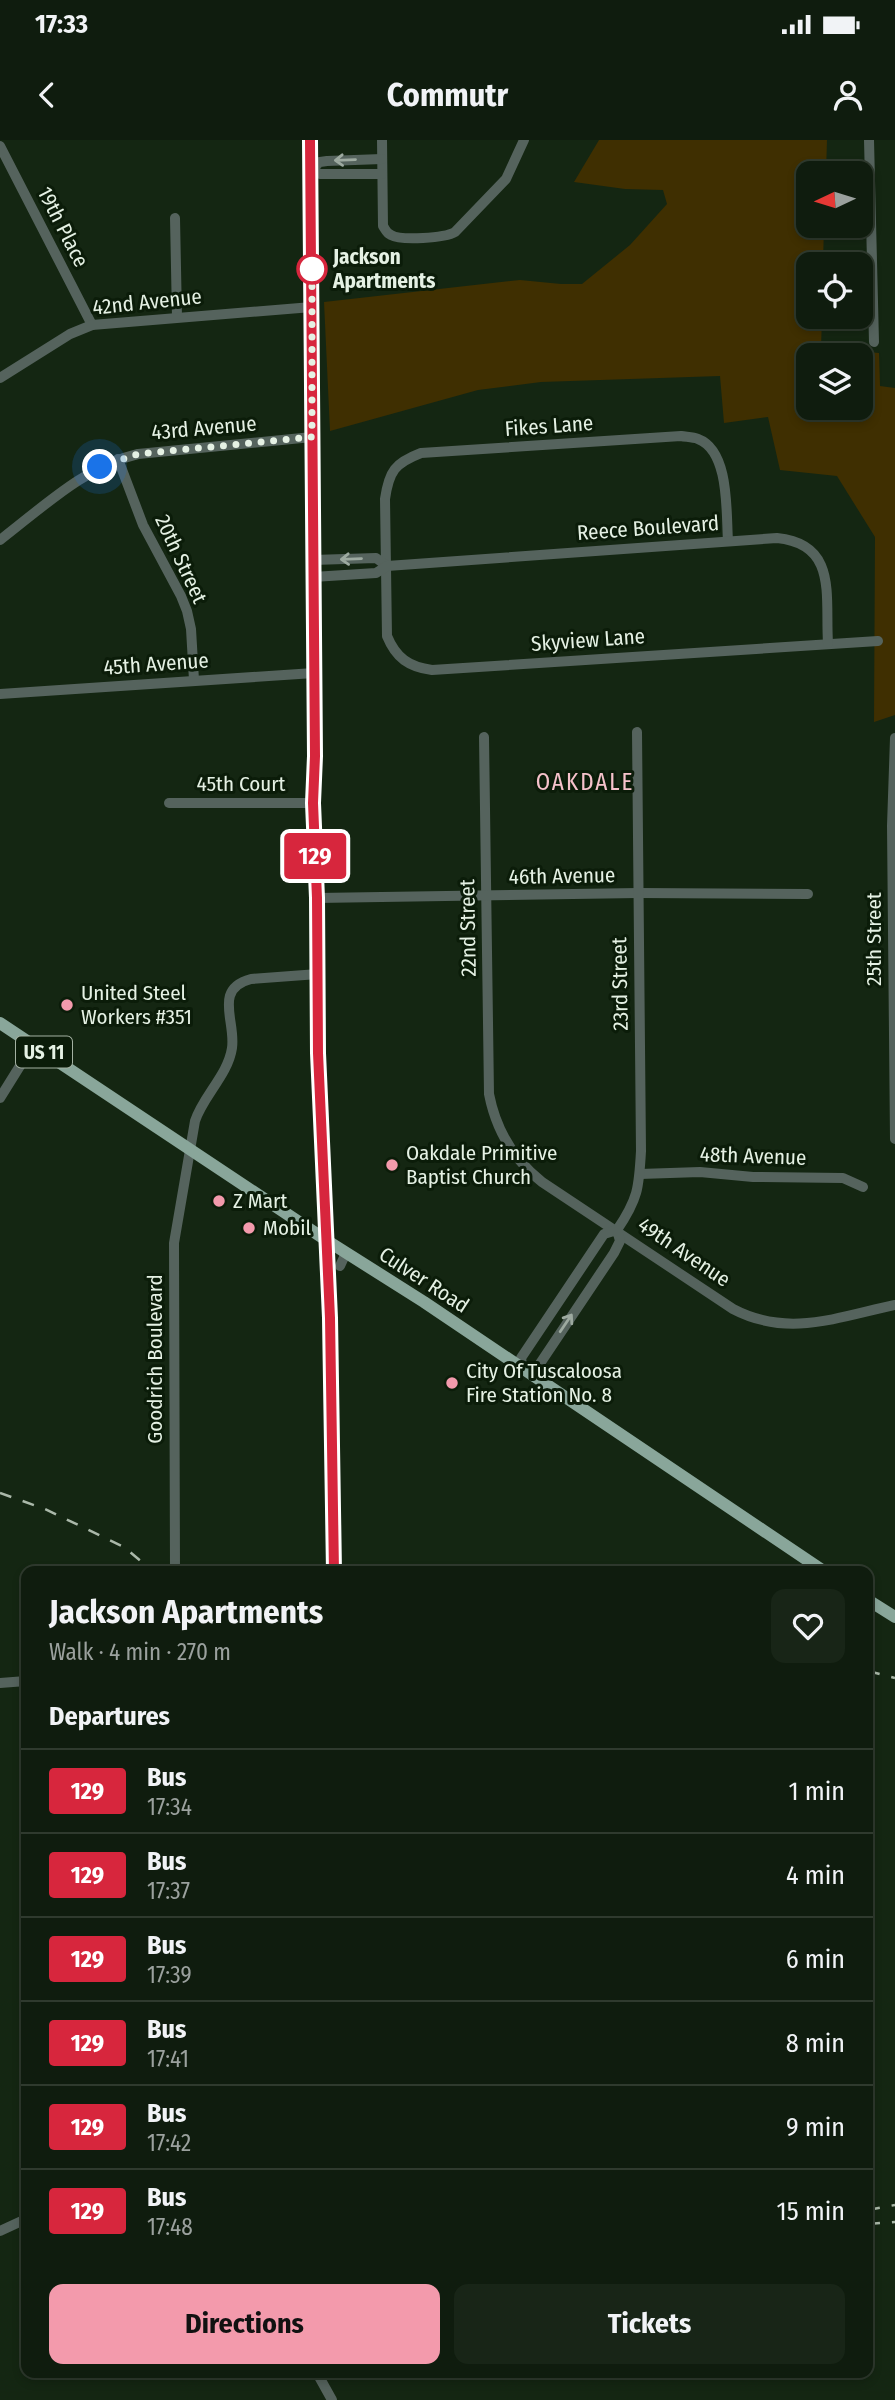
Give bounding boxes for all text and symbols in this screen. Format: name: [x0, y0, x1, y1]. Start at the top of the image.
text: 17:33: [35, 9, 88, 40]
icon: back: [28, 76, 66, 114]
text: Commutr: [387, 76, 508, 114]
icon: person: [829, 76, 867, 114]
one-way arrow: [334, 153, 357, 166]
north arrow: [796, 161, 873, 238]
map controls: [796, 161, 873, 420]
street label: 19th Place: [32, 182, 94, 272]
place label: Jackson Apartments: [332, 244, 435, 294]
button: locate: [796, 252, 873, 329]
marker: Jackson Apartments: [297, 254, 327, 284]
street label: 42nd Avenue: [91, 283, 203, 321]
button: layers: [796, 343, 873, 420]
street label: 43rd Avenue: [150, 410, 258, 446]
street label: Fikes Lane: [504, 410, 594, 442]
your location: [82, 449, 117, 484]
street label: Reece Boulevard: [576, 510, 720, 546]
street label: 20th Street: [149, 511, 213, 608]
one-way arrow: [340, 552, 363, 566]
street label: Skyview Lane: [530, 623, 646, 657]
street label: 45th Avenue: [103, 647, 209, 681]
district label: OAKDALE: [536, 768, 634, 796]
street label: 45th Court: [197, 771, 286, 797]
line badge: 129: [275, 833, 355, 879]
text: 129: [298, 842, 332, 870]
street label: 46th Avenue: [508, 862, 616, 890]
street label: 22nd Street: [454, 879, 482, 977]
street label: 25th Street: [861, 892, 887, 986]
street label: 23rd Street: [606, 937, 634, 1031]
place label: United Steel Workers #351: [81, 980, 192, 1030]
marker: United Steel Workers #351: [59, 997, 75, 1013]
road number: US 11: [16, 1036, 72, 1068]
place label: Oakdale Primitive Baptist Church: [406, 1140, 557, 1190]
street label: 48th Avenue: [699, 1141, 807, 1171]
marker: Oakdale Primitive Baptist Church: [384, 1157, 400, 1173]
place label: Z Mart: [233, 1188, 287, 1214]
marker: Z Mart: [211, 1193, 227, 1209]
street label: 49th Avenue: [633, 1212, 735, 1292]
place label: Mobil: [263, 1215, 311, 1241]
marker: Mobil: [241, 1220, 257, 1236]
street label: Culver Road: [374, 1241, 474, 1319]
street label: Goodrich Boulevard: [142, 1274, 168, 1444]
one-way arrow: [559, 1313, 573, 1333]
place label: City Of Tuscaloosa Fire Station No. 8: [466, 1358, 622, 1408]
marker: City Of Tuscaloosa Fire Station No. 8: [444, 1375, 460, 1391]
button: heart: [771, 1589, 845, 1663]
text: Jackson Apartments: [49, 1592, 323, 1632]
text: Walk · 4 min · 270 m: [49, 1638, 231, 1666]
text: Departures: [49, 1701, 170, 1732]
text: Bus: [147, 1762, 186, 1793]
text: 1 min: [789, 1776, 845, 1807]
text: 129: [71, 1777, 104, 1805]
text: 17:34: [147, 1793, 192, 1821]
text: Bus: [147, 1846, 186, 1877]
text: 4 min: [786, 1860, 845, 1891]
text: 129: [71, 1861, 104, 1889]
text: 17:37: [147, 1877, 190, 1905]
text: Bus: [147, 1930, 186, 1961]
text: 6 min: [786, 1944, 845, 1975]
text: 129: [71, 1945, 104, 1973]
text: 17:39: [147, 1961, 192, 1989]
text: Bus: [147, 2014, 186, 2045]
text: 8 min: [786, 2028, 845, 2059]
text: 129: [71, 2029, 104, 2057]
text: 17:41: [147, 2045, 189, 2073]
text: Bus: [147, 2098, 186, 2129]
text: 9 min: [786, 2112, 845, 2143]
text: 129: [71, 2113, 104, 2141]
text: 17:42: [147, 2129, 191, 2157]
text: Bus: [147, 2182, 186, 2213]
text: 15 min: [777, 2196, 845, 2227]
text: 129: [71, 2197, 104, 2225]
text: 17:48: [147, 2213, 193, 2241]
button: Directions: [49, 2284, 440, 2364]
button: Tickets: [454, 2284, 845, 2364]

